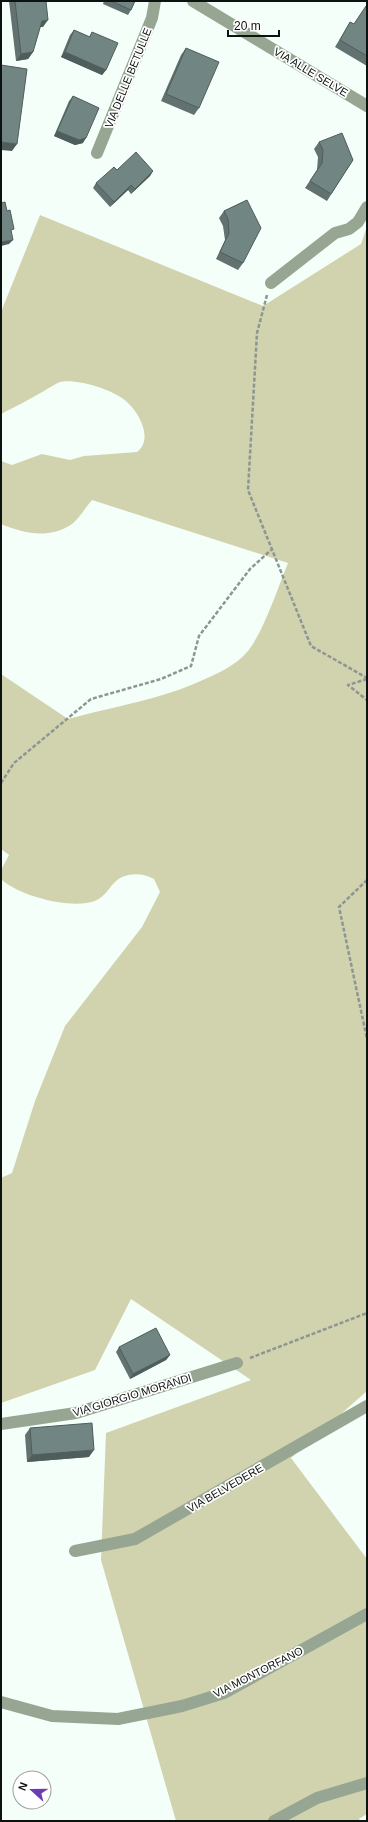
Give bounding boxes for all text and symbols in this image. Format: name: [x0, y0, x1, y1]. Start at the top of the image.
scale bar: [228, 12, 279, 38]
text: 20 m: [234, 19, 261, 33]
street label: VIA DELLE BETULLE: [102, 26, 154, 130]
street label: VIA ALLE SELVE: [272, 45, 350, 99]
street label: VIA GIORGIO MORANDI: [71, 1371, 193, 1419]
street label: VIA BELVEDERE: [185, 1461, 265, 1515]
street label: VIA MONTORFANO: [211, 1644, 305, 1700]
north arrow: [12, 1770, 52, 1810]
text: N: [16, 1781, 30, 1792]

